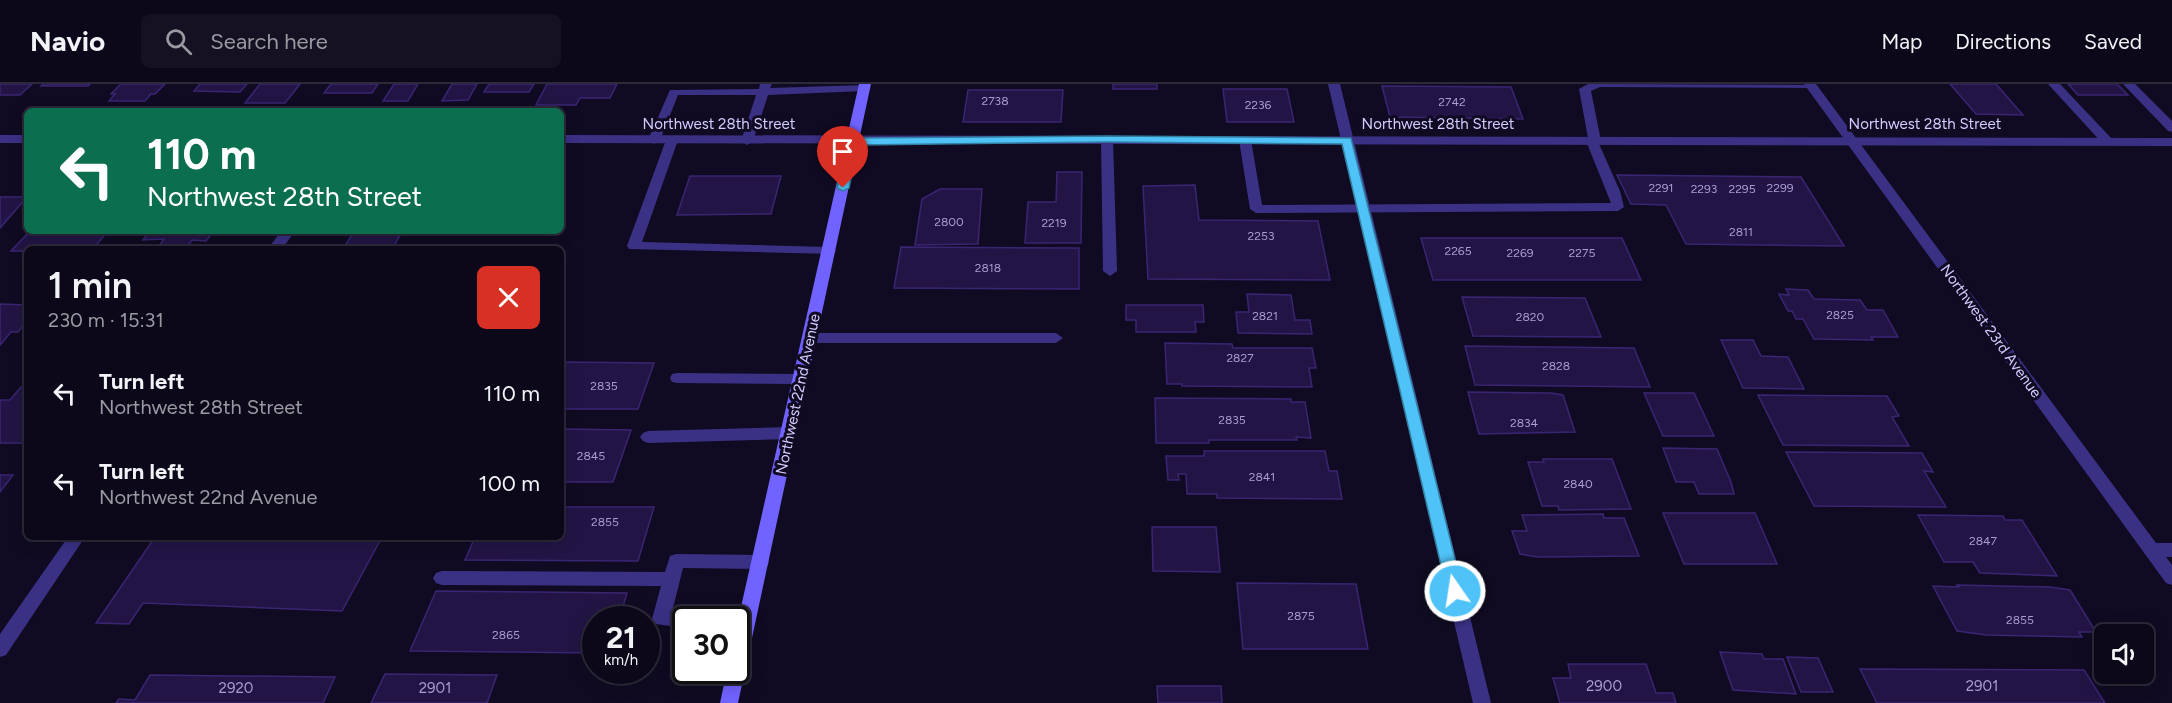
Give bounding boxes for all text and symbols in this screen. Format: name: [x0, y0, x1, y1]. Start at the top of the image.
search box: [141, 14, 561, 68]
text: Navio: [30, 24, 105, 58]
icon: search: [162, 25, 195, 58]
text: Search here: [210, 28, 328, 55]
text: Map: [1881, 29, 1922, 54]
text: Directions: [1955, 29, 2051, 54]
text: Saved: [2084, 29, 2142, 54]
house number: 2738: [981, 94, 1009, 108]
house number: 2742: [1438, 95, 1466, 109]
house number: 2236: [1245, 98, 1272, 112]
street label: Northwest 28th Street: [643, 115, 796, 133]
street label: Northwest 28th Street: [1362, 115, 1515, 133]
street label: Northwest 28th Street: [1849, 115, 2002, 133]
pin: [817, 126, 868, 188]
text: 110 m: [147, 129, 256, 180]
icon: left: [48, 132, 126, 210]
icon: arrive: [826, 135, 859, 168]
text: Northwest 28th Street: [147, 180, 422, 213]
house number: 2291: [1648, 181, 1674, 195]
house number: 2299: [1766, 181, 1794, 195]
house number: 2293: [1691, 182, 1717, 196]
house number: 2295: [1728, 182, 1756, 196]
house number: 2800: [934, 215, 964, 229]
house number: 2219: [1041, 216, 1067, 230]
house number: 2811: [1729, 225, 1753, 239]
house number: 2253: [1248, 229, 1274, 243]
house number: 2265: [1444, 244, 1472, 258]
house number: 2269: [1506, 246, 1534, 260]
house number: 2275: [1569, 246, 1595, 260]
house number: 2818: [975, 261, 1001, 275]
street label: Northwest 23rd Avenue: [1937, 261, 2045, 401]
text: 1 min: [48, 264, 132, 307]
button: close: [477, 266, 540, 329]
text: 230 m · 15:31: [48, 308, 164, 332]
house number: 2825: [1826, 308, 1854, 322]
house number: 2821: [1252, 309, 1278, 323]
house number: 2820: [1516, 310, 1545, 324]
street label: Northwest 22nd Avenue: [772, 312, 824, 476]
house number: 2827: [1226, 351, 1254, 365]
house number: 2828: [1542, 359, 1570, 373]
text: Turn left: [99, 368, 185, 395]
icon: left: [48, 377, 81, 410]
house number: 2835: [590, 379, 618, 393]
text: 110 m: [484, 380, 540, 407]
text: Northwest 28th Street: [99, 395, 303, 419]
house number: 2835: [1218, 413, 1246, 427]
house number: 2834: [1510, 416, 1539, 430]
house number: 2845: [577, 449, 605, 463]
text: Turn left: [99, 458, 185, 485]
icon: left: [48, 467, 81, 500]
text: 100 m: [479, 470, 540, 497]
house number: 2841: [1249, 470, 1275, 484]
house number: 2840: [1563, 477, 1593, 491]
text: Northwest 22nd Avenue: [99, 485, 317, 509]
house number: 2855: [591, 515, 619, 529]
house number: 2847: [1969, 534, 1998, 548]
position arrow: [1423, 559, 1487, 623]
speed limit sign: 30: [672, 606, 750, 684]
house number: 2875: [1287, 609, 1315, 623]
house number: 2855: [2006, 613, 2034, 627]
text: 21: [606, 619, 636, 656]
map controls: [2094, 624, 2154, 684]
button: sound: [2094, 624, 2154, 684]
house number: 2865: [492, 628, 520, 642]
text: km/h: [604, 651, 638, 669]
house number: 2900: [1586, 677, 1622, 695]
house number: 2901: [1966, 677, 1998, 695]
house number: 2920: [219, 679, 253, 697]
house number: 2901: [419, 679, 451, 697]

